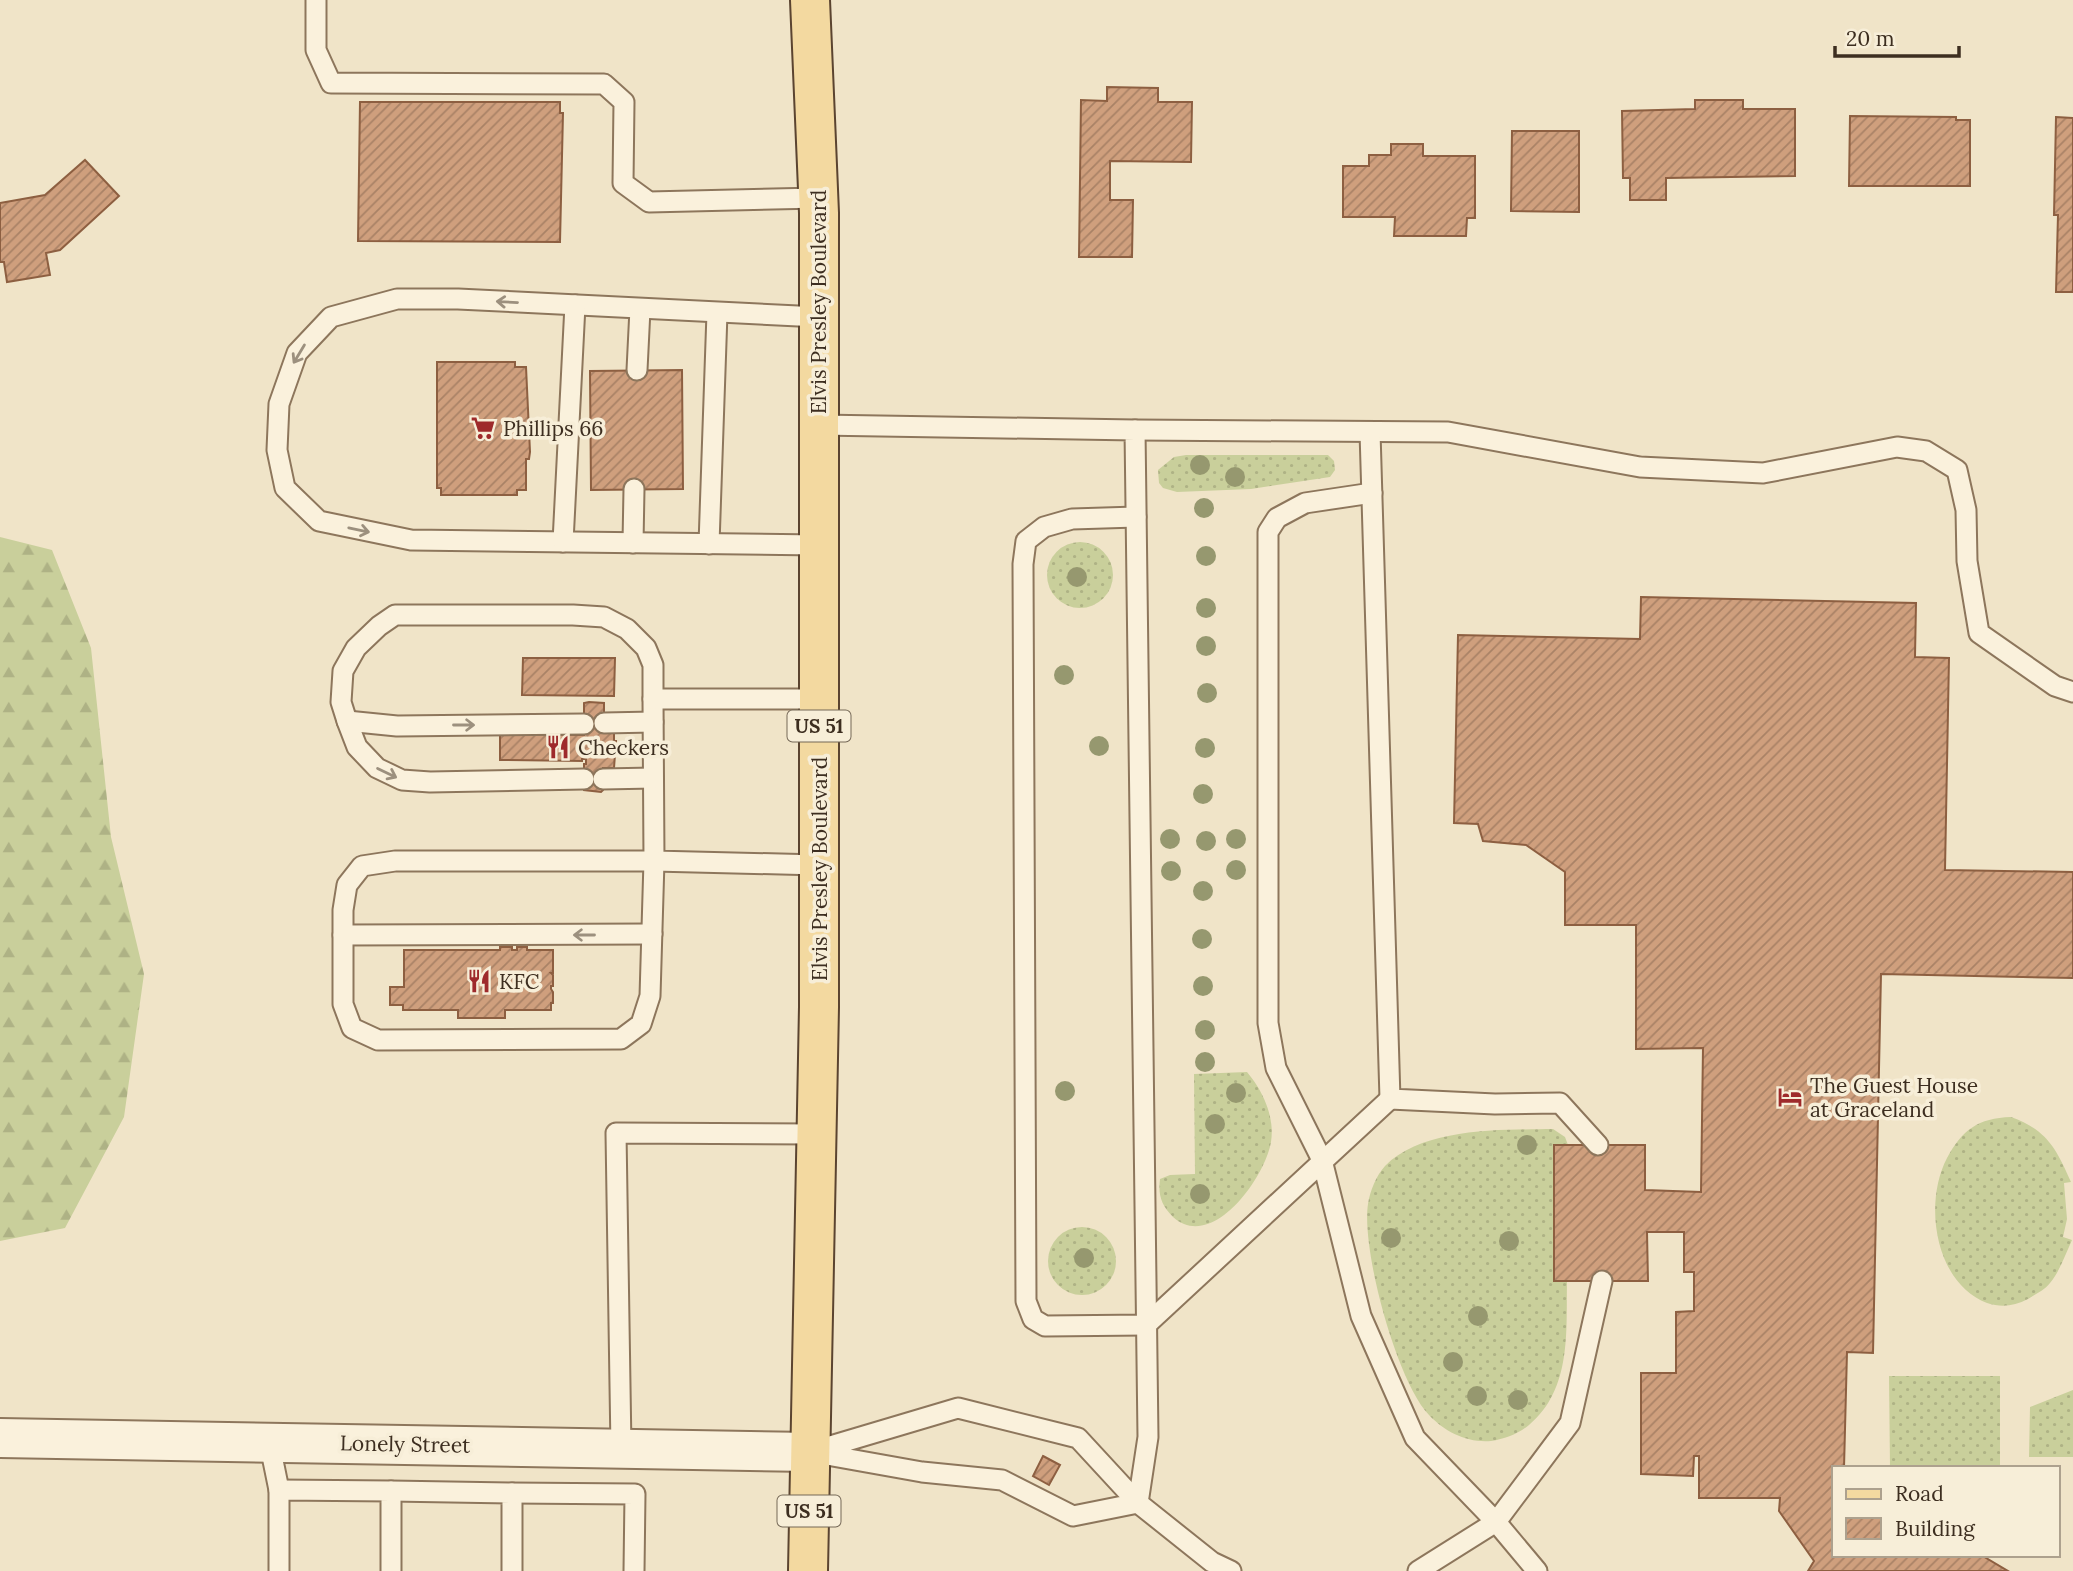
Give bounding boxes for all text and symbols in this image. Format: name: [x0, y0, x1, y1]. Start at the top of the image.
scale bar: [1835, 14, 1959, 58]
text: 20 m: [1846, 25, 1895, 52]
street label: Elvis Presley Boulevard: [805, 190, 832, 414]
one-way arrow: [496, 295, 519, 308]
one-way arrow: [292, 344, 307, 363]
supermarket icon: Phillips 66: [469, 414, 497, 442]
place label: Phillips 66: [503, 415, 603, 442]
one-way arrow: [347, 523, 370, 537]
road number: US 51: [788, 710, 850, 741]
one-way arrow: [452, 718, 475, 732]
restaurant icon: Checkers: [544, 733, 572, 761]
place label: Checkers: [578, 734, 669, 761]
street label: Elvis Presley Boulevard: [806, 757, 833, 981]
one-way arrow: [376, 766, 397, 780]
one-way arrow: [573, 928, 596, 942]
restaurant icon: KFC: [465, 967, 493, 995]
place label: KFC: [499, 968, 540, 995]
place label: The Guest House at Graceland: [1810, 1072, 1978, 1123]
hotel icon: The Guest House at Graceland: [1776, 1083, 1804, 1111]
street label: Lonely Street: [340, 1429, 471, 1459]
legend: [1832, 1466, 2059, 1557]
text: Road: [1895, 1480, 1944, 1507]
road number: US 51: [778, 1496, 840, 1526]
text: Building: [1895, 1515, 1975, 1542]

